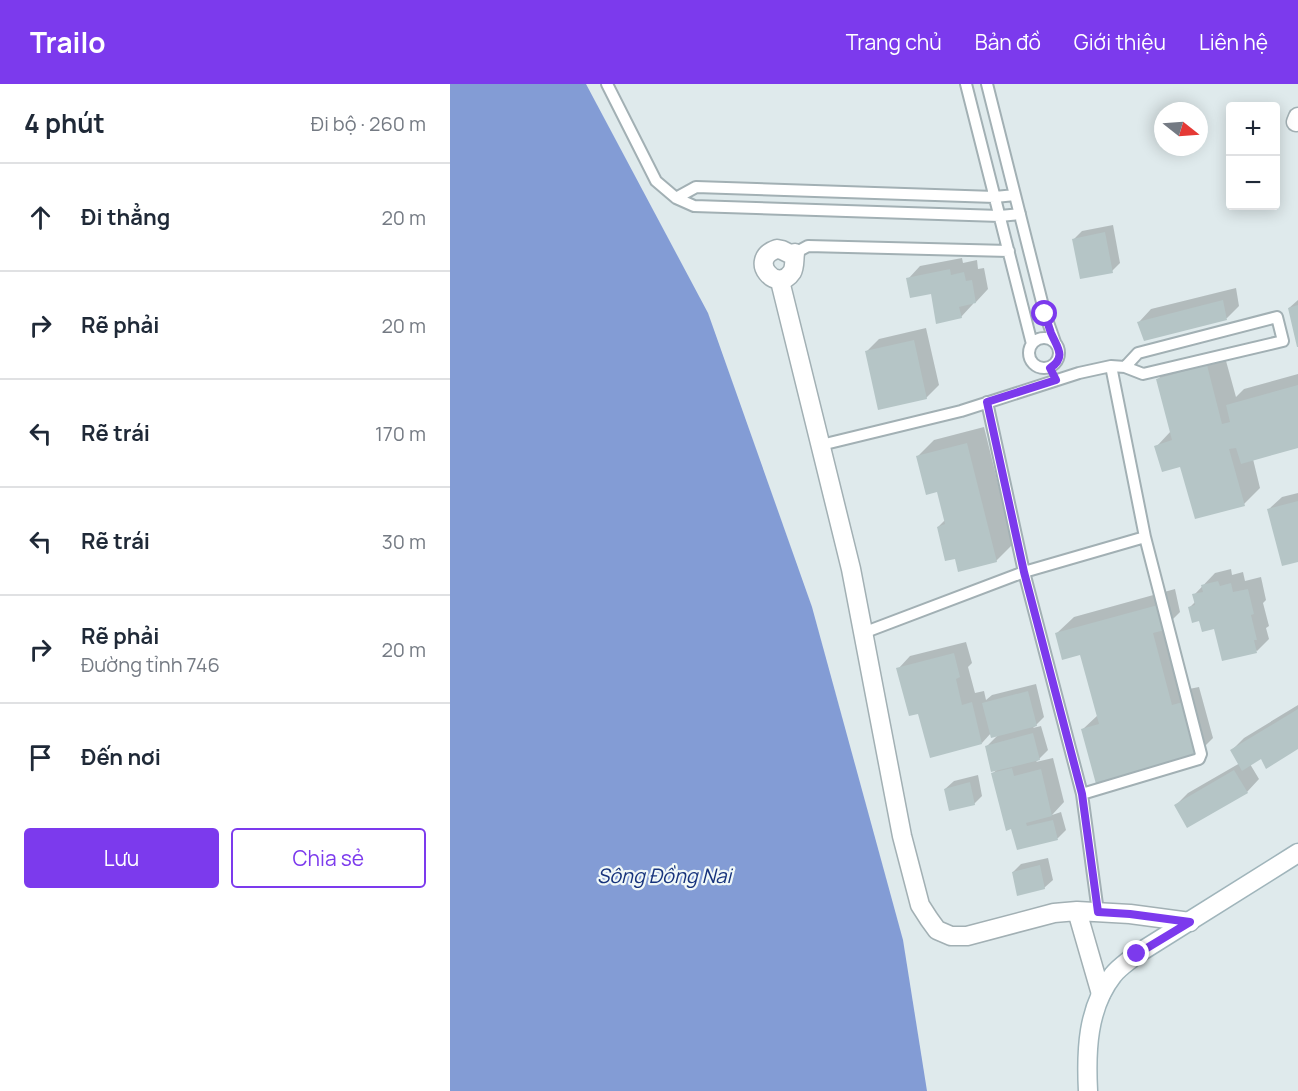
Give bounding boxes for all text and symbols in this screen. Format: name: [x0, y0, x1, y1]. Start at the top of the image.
text: Trailo: [30, 23, 106, 61]
text: Trang chủ: [846, 28, 942, 56]
text: Bản đồ: [975, 28, 1041, 56]
text: Giới thiệu: [1074, 28, 1166, 56]
text: Liên hệ: [1199, 28, 1268, 56]
north arrow: [1154, 102, 1208, 156]
map controls: [1226, 102, 1280, 210]
button: +: [1226, 102, 1280, 156]
text: 4 phút: [24, 105, 105, 141]
text: Đi bộ · 260 m: [311, 110, 426, 137]
button: −: [1226, 156, 1280, 210]
icon: ahead: [24, 201, 57, 234]
text: Đi thẳng: [81, 202, 170, 232]
text: 20 m: [381, 204, 426, 231]
route start: [1031, 300, 1057, 326]
icon: right: [24, 309, 57, 342]
text: Rẽ phải: [81, 310, 159, 340]
text: 20 m: [381, 312, 426, 339]
icon: left: [24, 417, 57, 450]
text: Rẽ trái: [81, 418, 150, 448]
text: 170 m: [375, 420, 426, 447]
icon: left: [24, 525, 57, 558]
text: Rẽ trái: [81, 526, 150, 556]
text: 30 m: [382, 528, 426, 555]
text: Rẽ phải: [81, 621, 159, 651]
icon: right: [24, 633, 57, 666]
text: 20 m: [381, 636, 426, 663]
text: Đường tỉnh 746: [81, 651, 220, 678]
icon: arrive: [24, 741, 57, 774]
text: Đến nơi: [81, 742, 161, 772]
button: Lưu: [24, 828, 219, 888]
button: Chia sẻ: [231, 828, 426, 888]
water label: Sông Đồng Nai: [597, 862, 733, 889]
route end: [1123, 940, 1149, 966]

